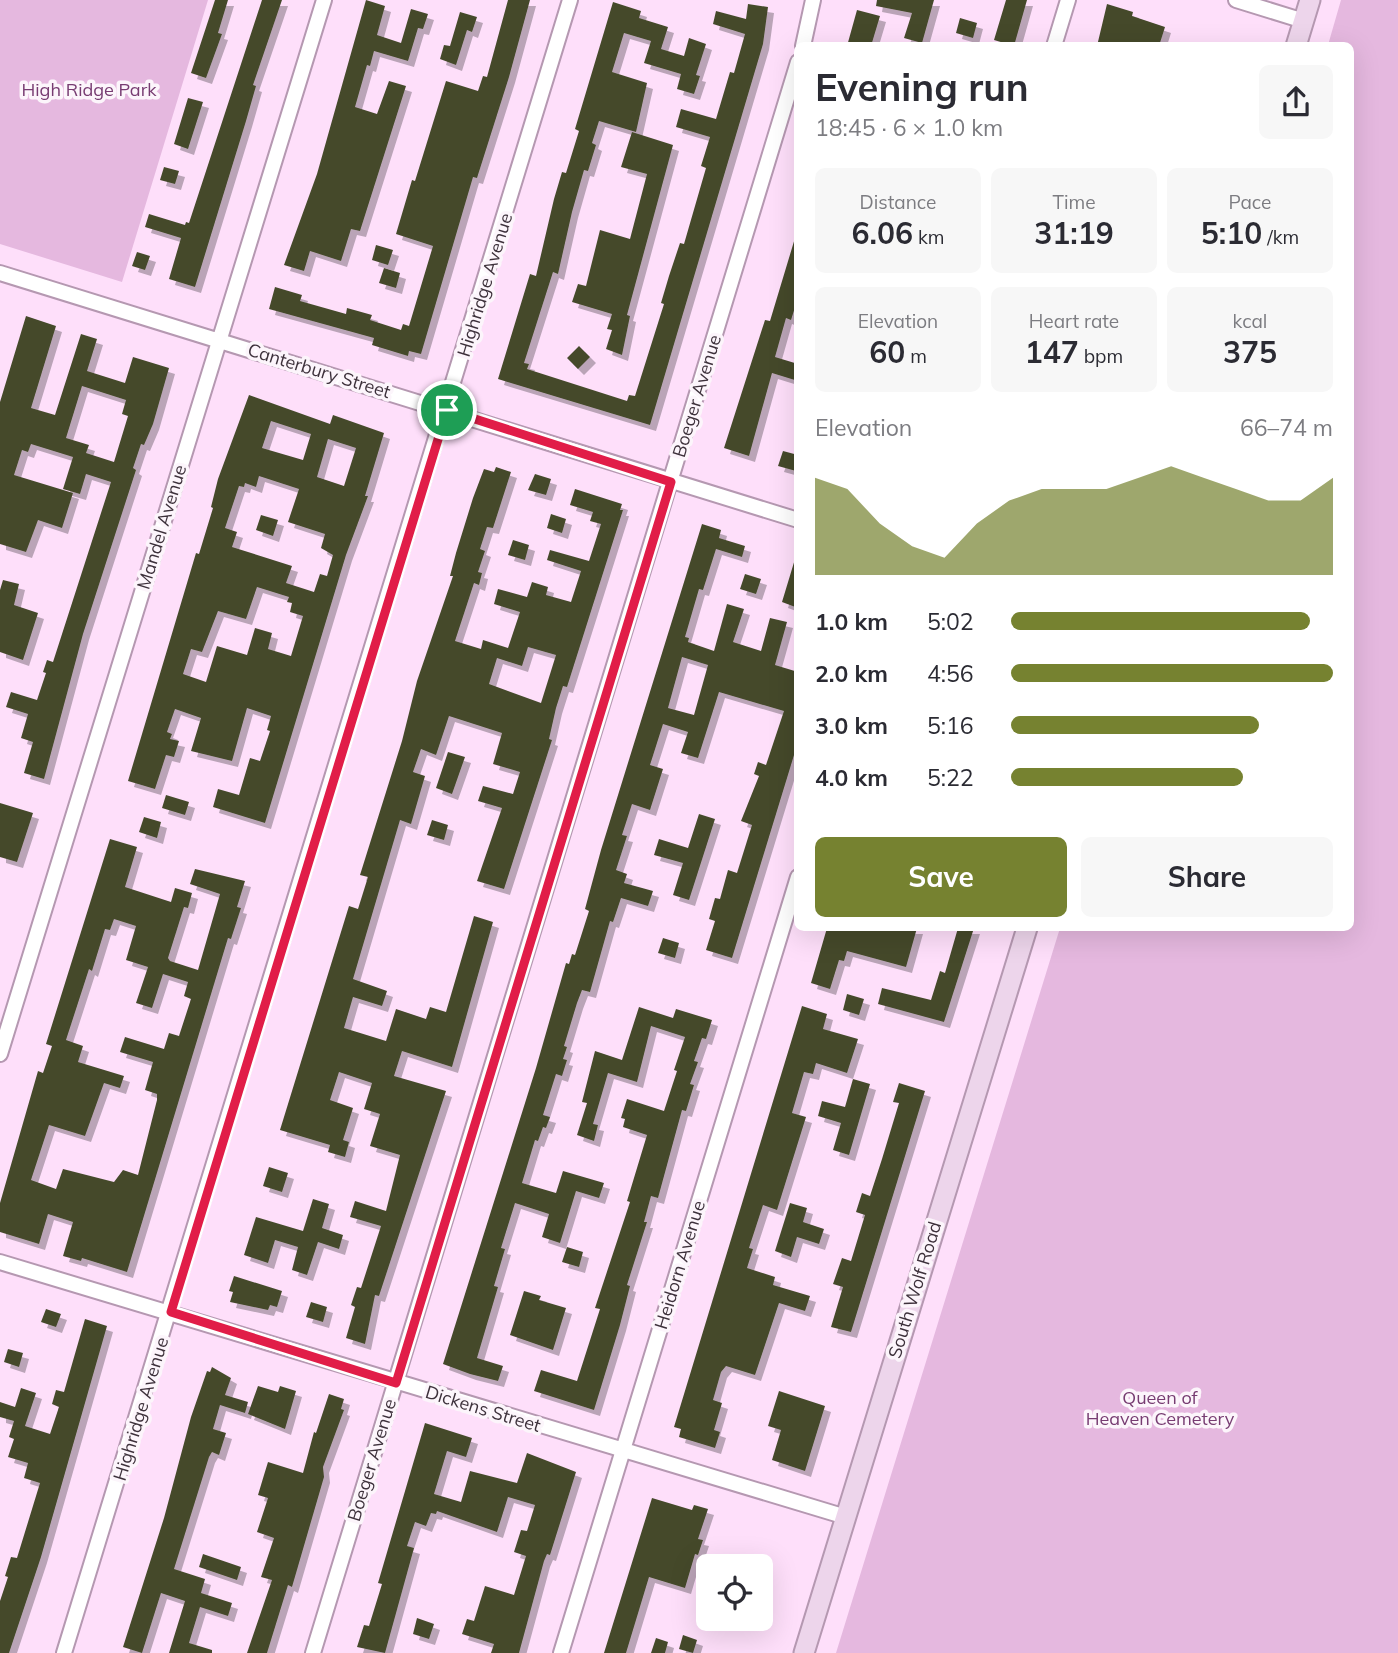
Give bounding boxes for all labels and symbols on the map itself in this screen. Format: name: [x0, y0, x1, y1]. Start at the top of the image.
park label: High Ridge Park: [22, 78, 157, 101]
street label: Highridge Avenue: [452, 210, 517, 360]
street label: Boeger Avenue: [667, 332, 726, 460]
street label: Canterbury Street: [245, 338, 393, 403]
pin: [417, 380, 477, 440]
street label: Mandel Avenue: [132, 462, 191, 592]
street label: Heidorn Avenue: [649, 1198, 710, 1332]
street label: South Wolf Road: [883, 1219, 946, 1361]
street label: Highridge Avenue: [108, 1334, 173, 1484]
street label: Dickens Street: [423, 1380, 544, 1437]
park label: Queen of Heaven Cemetery: [1086, 1386, 1235, 1430]
street label: Boeger Avenue: [342, 1396, 401, 1524]

